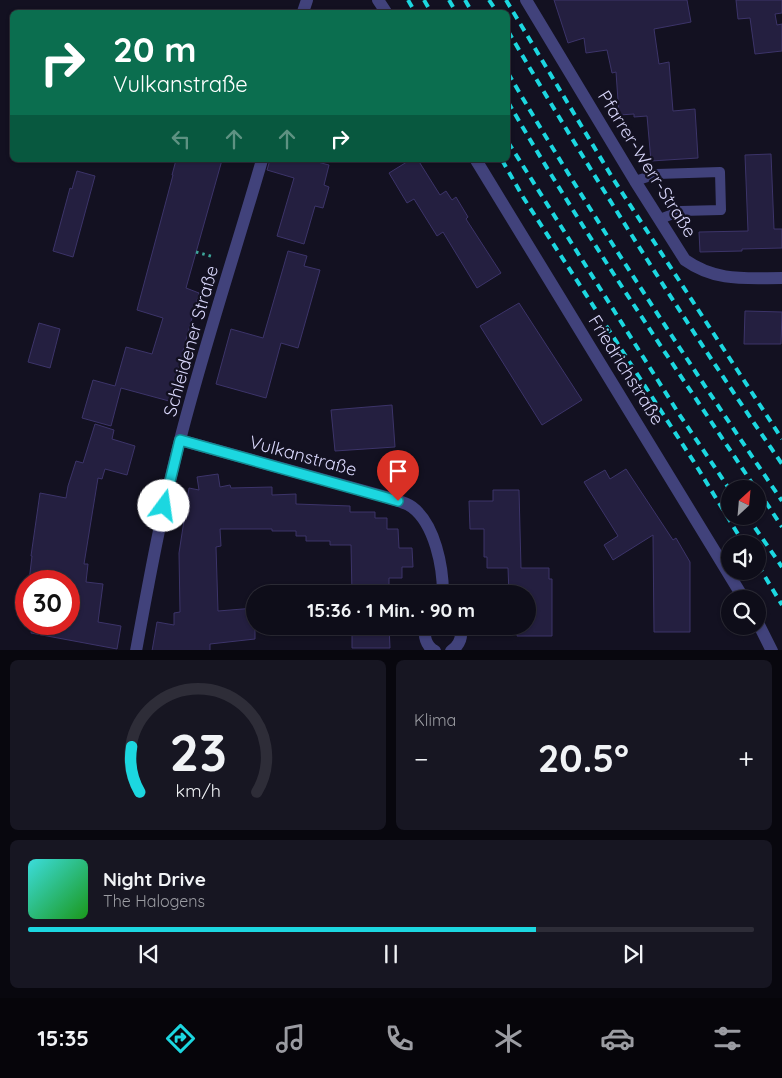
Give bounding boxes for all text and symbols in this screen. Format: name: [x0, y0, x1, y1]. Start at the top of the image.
text: 20 m: [113, 27, 196, 71]
icon: right: [30, 30, 95, 95]
text: Vulkanstraße: [113, 70, 248, 98]
street label: Pfarrer-Werr-Straße: [593, 86, 702, 241]
icon: left: [167, 125, 195, 153]
icon: ahead: [220, 125, 248, 153]
icon: ahead: [273, 125, 301, 153]
icon: right: [326, 125, 354, 153]
street label: Schleidener Straße: [158, 263, 223, 419]
street label: Friedrichstraße: [583, 310, 669, 429]
street label: Vulkanstraße: [247, 430, 359, 481]
pin: [377, 450, 419, 501]
icon: arrive: [384, 457, 412, 485]
position arrow: [137, 479, 189, 531]
north arrow: [721, 480, 766, 525]
map controls: [721, 480, 766, 635]
button: sound: [721, 535, 766, 580]
speed limit sign: 30: [15, 570, 80, 635]
button: search: [721, 590, 766, 635]
text: 15:36 · 1 Min. · 90 m: [307, 598, 475, 622]
text: Klima: [414, 710, 456, 730]
text: 23: [169, 719, 227, 784]
text: 20.5°: [538, 734, 629, 782]
text: −: [414, 741, 429, 776]
text: +: [738, 741, 754, 776]
text: km/h: [175, 779, 221, 801]
text: Night Drive: [103, 867, 206, 891]
text: The Halogens: [103, 891, 205, 911]
icon: previous: [135, 940, 163, 968]
icon: pause: [377, 940, 405, 968]
icon: next: [619, 940, 647, 968]
icon: directions: [163, 1021, 198, 1056]
icon: music: [273, 1021, 308, 1056]
icon: phone: [382, 1021, 417, 1056]
icon: climate: [491, 1021, 526, 1056]
icon: car: [600, 1021, 635, 1056]
icon: filters: [710, 1021, 745, 1056]
text: 15:35: [37, 1024, 89, 1052]

